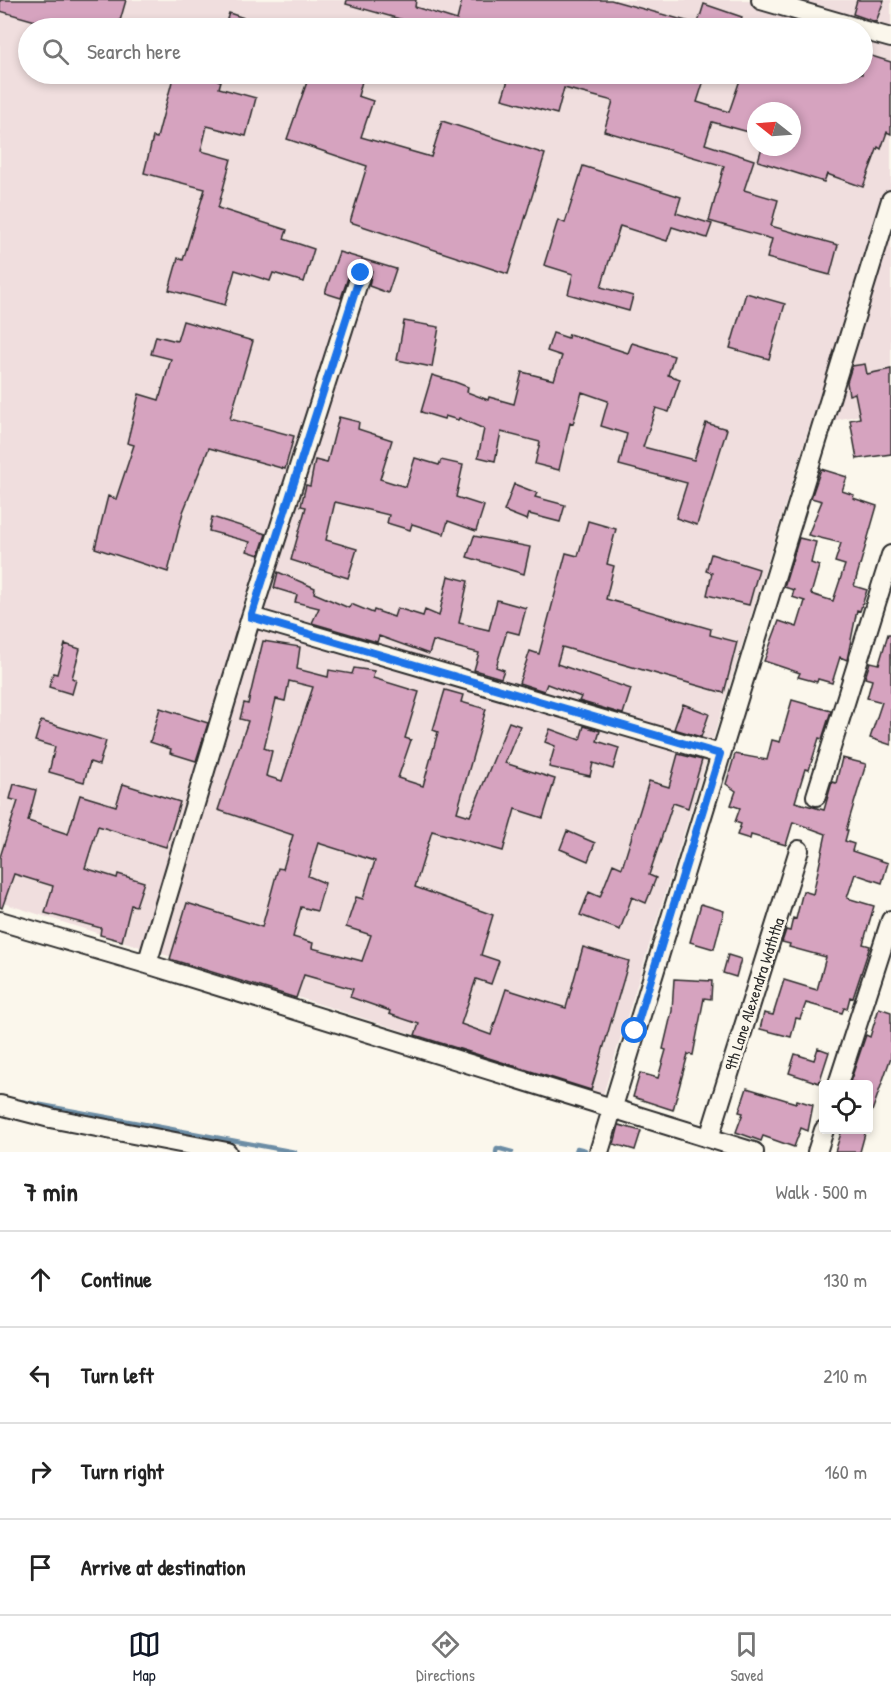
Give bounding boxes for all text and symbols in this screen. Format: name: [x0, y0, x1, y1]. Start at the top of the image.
search box: [18, 18, 873, 84]
icon: search: [39, 35, 72, 68]
text: Search here: [87, 36, 181, 66]
north arrow: [747, 102, 801, 156]
route end: [347, 259, 373, 285]
street label: 9th Lane Alexendra Waththa: [719, 915, 789, 1073]
route start: [621, 1017, 647, 1043]
map controls: [819, 1080, 873, 1134]
button: locate: [819, 1080, 873, 1134]
text: 7 min: [24, 1174, 78, 1209]
text: Walk · 500 m: [775, 1178, 867, 1205]
icon: ahead: [24, 1263, 57, 1296]
text: Continue: [81, 1264, 152, 1294]
text: 130 m: [824, 1266, 867, 1293]
icon: left: [24, 1359, 57, 1392]
text: Turn left: [81, 1360, 154, 1390]
text: 210 m: [823, 1362, 867, 1389]
icon: right: [24, 1455, 57, 1488]
text: Turn right: [81, 1456, 164, 1486]
text: 160 m: [825, 1458, 867, 1485]
icon: arrive: [24, 1551, 57, 1584]
text: Arrive at destination: [81, 1552, 246, 1582]
tab: Map: [128, 1628, 161, 1686]
tab: Directions: [416, 1628, 475, 1686]
tab: Saved: [730, 1628, 763, 1686]

